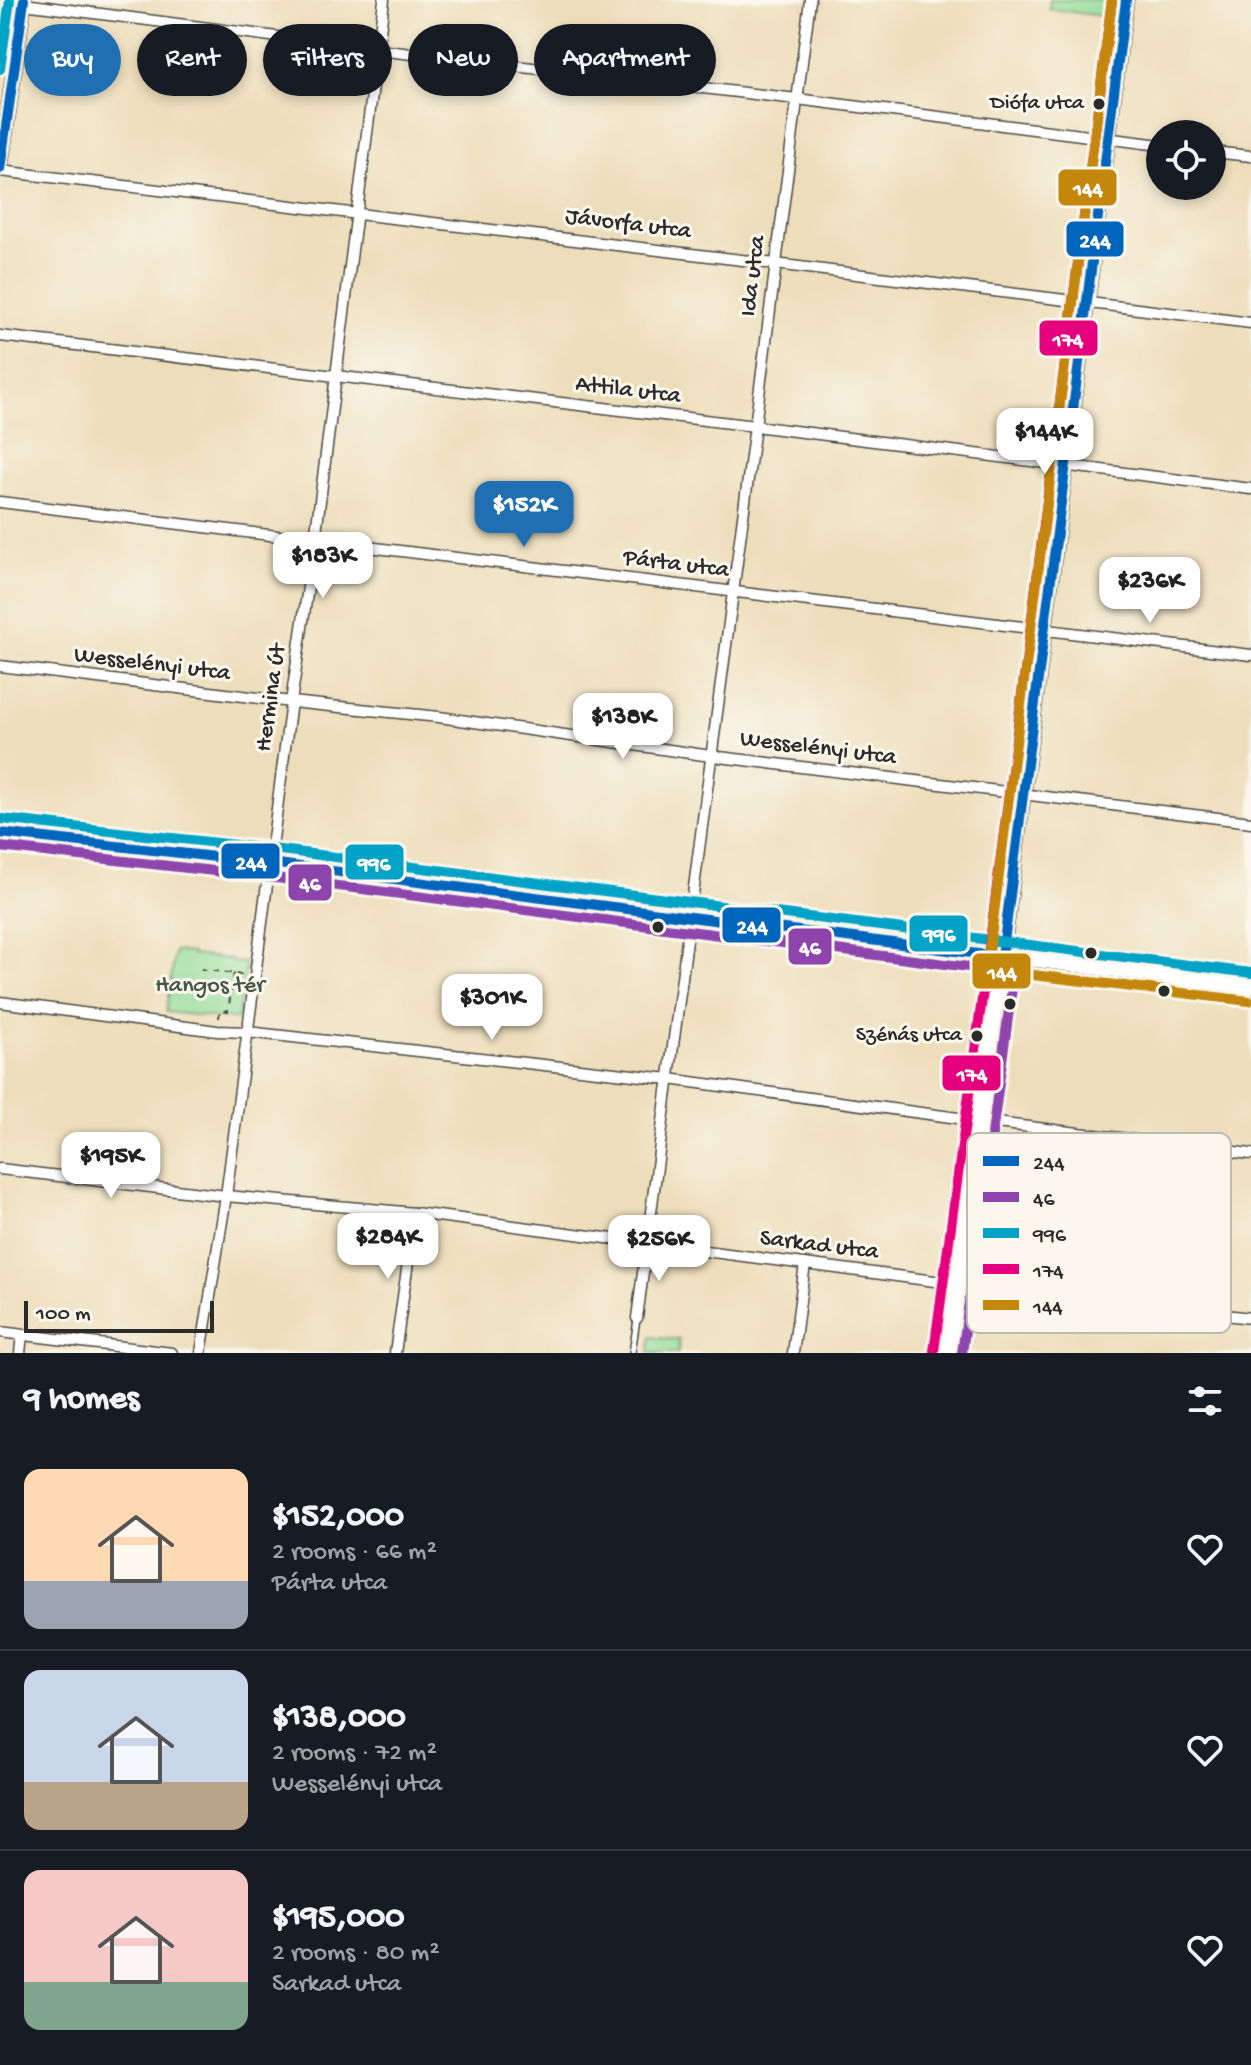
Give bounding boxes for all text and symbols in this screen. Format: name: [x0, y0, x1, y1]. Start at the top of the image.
chip: Buy: [24, 24, 121, 96]
chip: Rent: [137, 24, 247, 96]
chip: Filters: [263, 24, 392, 96]
chip: New: [408, 24, 518, 96]
chip: Apartment: [534, 24, 716, 96]
place label: Diófa utca: [988, 91, 1085, 117]
marker: Diófa utca: [1091, 96, 1107, 112]
map controls: [1146, 120, 1226, 200]
button: locate: [1146, 120, 1226, 200]
line badge: 144: [1057, 168, 1118, 207]
text: 144: [1072, 178, 1103, 204]
street label: Jávorfa utca: [563, 203, 693, 247]
line badge: 244: [1065, 220, 1125, 258]
text: 244: [1079, 230, 1111, 256]
street label: Ida utca: [735, 233, 773, 318]
line badge: 174: [1038, 319, 1099, 357]
text: 174: [1052, 329, 1084, 355]
street label: Attila utca: [574, 370, 683, 412]
pin: $144K: [989, 408, 1101, 476]
text: $144K: [1014, 418, 1076, 449]
pin: $152K: [468, 481, 580, 549]
text: $152K: [493, 491, 555, 522]
pin: $183K: [267, 532, 379, 600]
text: $183K: [291, 542, 355, 573]
street label: Párta utca: [620, 544, 731, 586]
pin: $236K: [1094, 557, 1206, 625]
text: $236K: [1117, 567, 1183, 598]
street label: Hermina út: [250, 640, 294, 754]
street label: Wesselényi utca: [72, 641, 232, 689]
pin: $138K: [567, 693, 679, 761]
text: $138K: [591, 703, 655, 734]
street label: Wesselényi utca: [738, 725, 898, 773]
line badge: 244: [220, 842, 281, 880]
line badge: 996: [344, 843, 405, 881]
text: 244: [235, 852, 267, 878]
text: 996: [356, 853, 391, 879]
line badge: 46: [287, 863, 333, 902]
text: 46: [298, 873, 322, 899]
line badge: 244: [721, 906, 782, 944]
line badge: 996: [908, 914, 969, 953]
text: 244: [736, 916, 768, 942]
unlabelled marker: [650, 919, 666, 935]
text: 996: [921, 924, 956, 950]
line badge: 46: [787, 927, 833, 966]
text: 46: [798, 937, 822, 963]
unlabelled marker: [1083, 945, 1099, 961]
line badge: 144: [971, 952, 1032, 990]
text: 144: [986, 962, 1017, 988]
park label: Hangos tér: [155, 972, 267, 1001]
pin: $301K: [436, 974, 548, 1042]
unlabelled marker: [1156, 983, 1172, 999]
text: $301K: [460, 984, 524, 1015]
unlabelled marker: [1002, 996, 1018, 1012]
place label: Szénás utca: [856, 1023, 963, 1049]
marker: Szénás utca: [969, 1028, 985, 1044]
line badge: 174: [941, 1054, 1002, 1092]
text: 174: [956, 1064, 988, 1090]
pin: $195K: [55, 1132, 167, 1200]
legend: [967, 1133, 1231, 1333]
text: $195K: [79, 1142, 143, 1173]
text: 244: [1033, 1152, 1065, 1178]
text: 46: [1033, 1188, 1055, 1214]
pin: $284K: [332, 1213, 444, 1281]
pin: $256K: [603, 1215, 715, 1283]
text: $284K: [355, 1223, 421, 1254]
street label: Sarkad utca: [758, 1224, 881, 1268]
text: 996: [1032, 1224, 1067, 1250]
text: $256K: [626, 1225, 692, 1256]
text: 174: [1032, 1260, 1064, 1286]
text: 144: [1032, 1296, 1063, 1322]
scale bar: [24, 1297, 214, 1333]
text: 100 m: [36, 1302, 91, 1328]
icon: filters: [1183, 1379, 1227, 1423]
text: 9 homes: [24, 1381, 139, 1421]
text: $152,000: [272, 1498, 404, 1538]
icon: home: [88, 1501, 184, 1597]
icon: heart: [1183, 1527, 1227, 1571]
text: 2 rooms · 66 m²: [272, 1538, 437, 1569]
text: Párta utca: [272, 1569, 387, 1600]
text: $138,000: [272, 1699, 406, 1739]
icon: home: [88, 1702, 184, 1798]
icon: heart: [1183, 1728, 1227, 1772]
text: 2 rooms · 72 m²: [272, 1739, 437, 1770]
text: Wesselényi utca: [272, 1770, 442, 1801]
text: $195,000: [272, 1899, 405, 1939]
icon: home: [88, 1902, 184, 1998]
icon: heart: [1183, 1928, 1227, 1972]
text: 2 rooms · 80 m²: [272, 1939, 440, 1970]
text: Sarkad utca: [272, 1970, 401, 2001]

